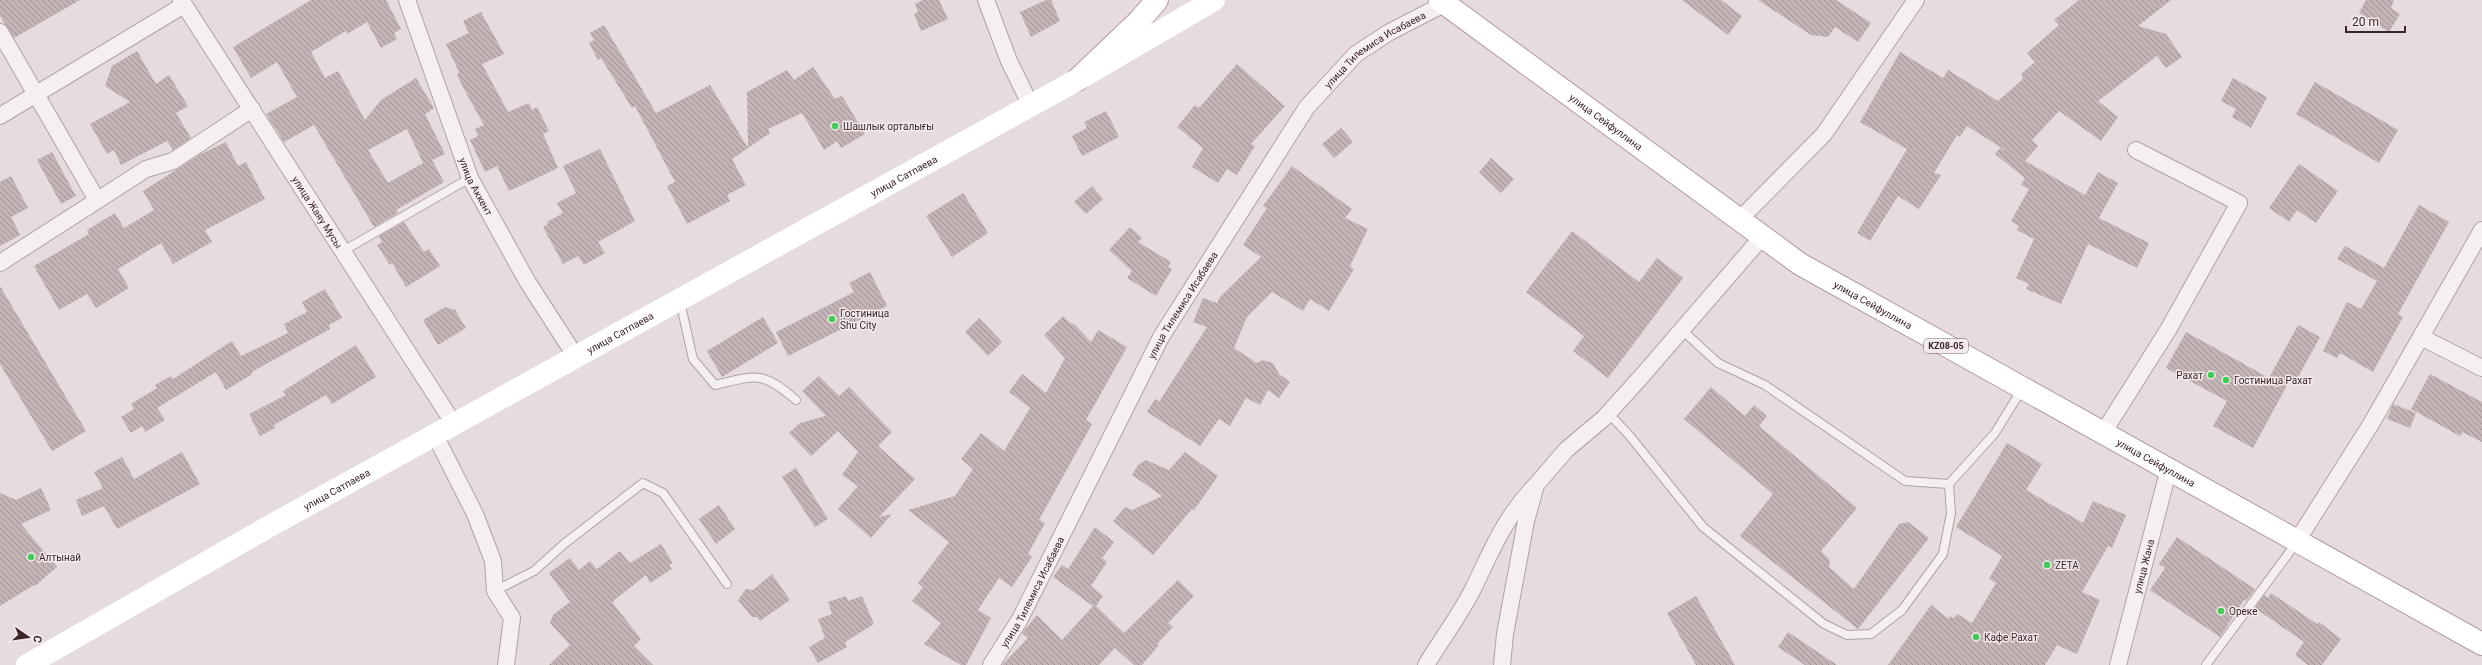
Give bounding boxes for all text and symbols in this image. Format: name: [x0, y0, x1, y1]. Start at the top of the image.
scale bar: [2346, 8, 2405, 34]
street label: улица Тилемиса Исабаева: [1322, 10, 1427, 90]
text: 20 m: [2352, 15, 2379, 29]
street label: улица Сейфуллина: [1567, 92, 1645, 153]
marker: Шашлык орталығы: [830, 121, 840, 131]
place label: Шашлык орталығы: [843, 121, 934, 132]
street label: улица Сатпаева: [869, 153, 939, 199]
street label: улица Аккент: [457, 156, 495, 218]
street label: улица Жаяу Мусы: [290, 174, 344, 250]
street label: улица Тилемиса Исабаева: [1146, 250, 1220, 361]
street label: улица Сейфуллина: [1832, 279, 1914, 331]
place label: Гостиница Shu City: [840, 308, 889, 331]
street label: улица Сатпаева: [585, 310, 656, 356]
marker: Гостиница Shu City: [827, 314, 837, 324]
road number: KZ08-05: [1924, 339, 1968, 353]
place label: Рахат: [2176, 370, 2203, 381]
marker: Рахат: [2206, 370, 2216, 380]
marker: Гостиница Рахат: [2221, 375, 2231, 385]
place label: Гостиница Рахат: [2234, 375, 2313, 386]
street label: улица Сейфуллина: [2115, 437, 2197, 489]
street label: улица Сатпаева: [302, 467, 372, 512]
street label: улица Тилемиса Исабаева: [999, 535, 1066, 649]
street label: улица Жана: [2132, 538, 2156, 595]
marker: Алтынай: [26, 552, 36, 562]
place label: Алтынай: [39, 552, 81, 563]
marker: ZETA: [2042, 560, 2052, 570]
place label: ZETA: [2055, 560, 2079, 571]
marker: Ореке: [2216, 606, 2226, 616]
place label: Ореке: [2229, 606, 2257, 617]
north arrow: [8, 617, 48, 657]
marker: Кафе Рахат: [1971, 632, 1981, 642]
place label: Кафе Рахат: [1984, 632, 2038, 643]
text: С: [30, 634, 44, 644]

